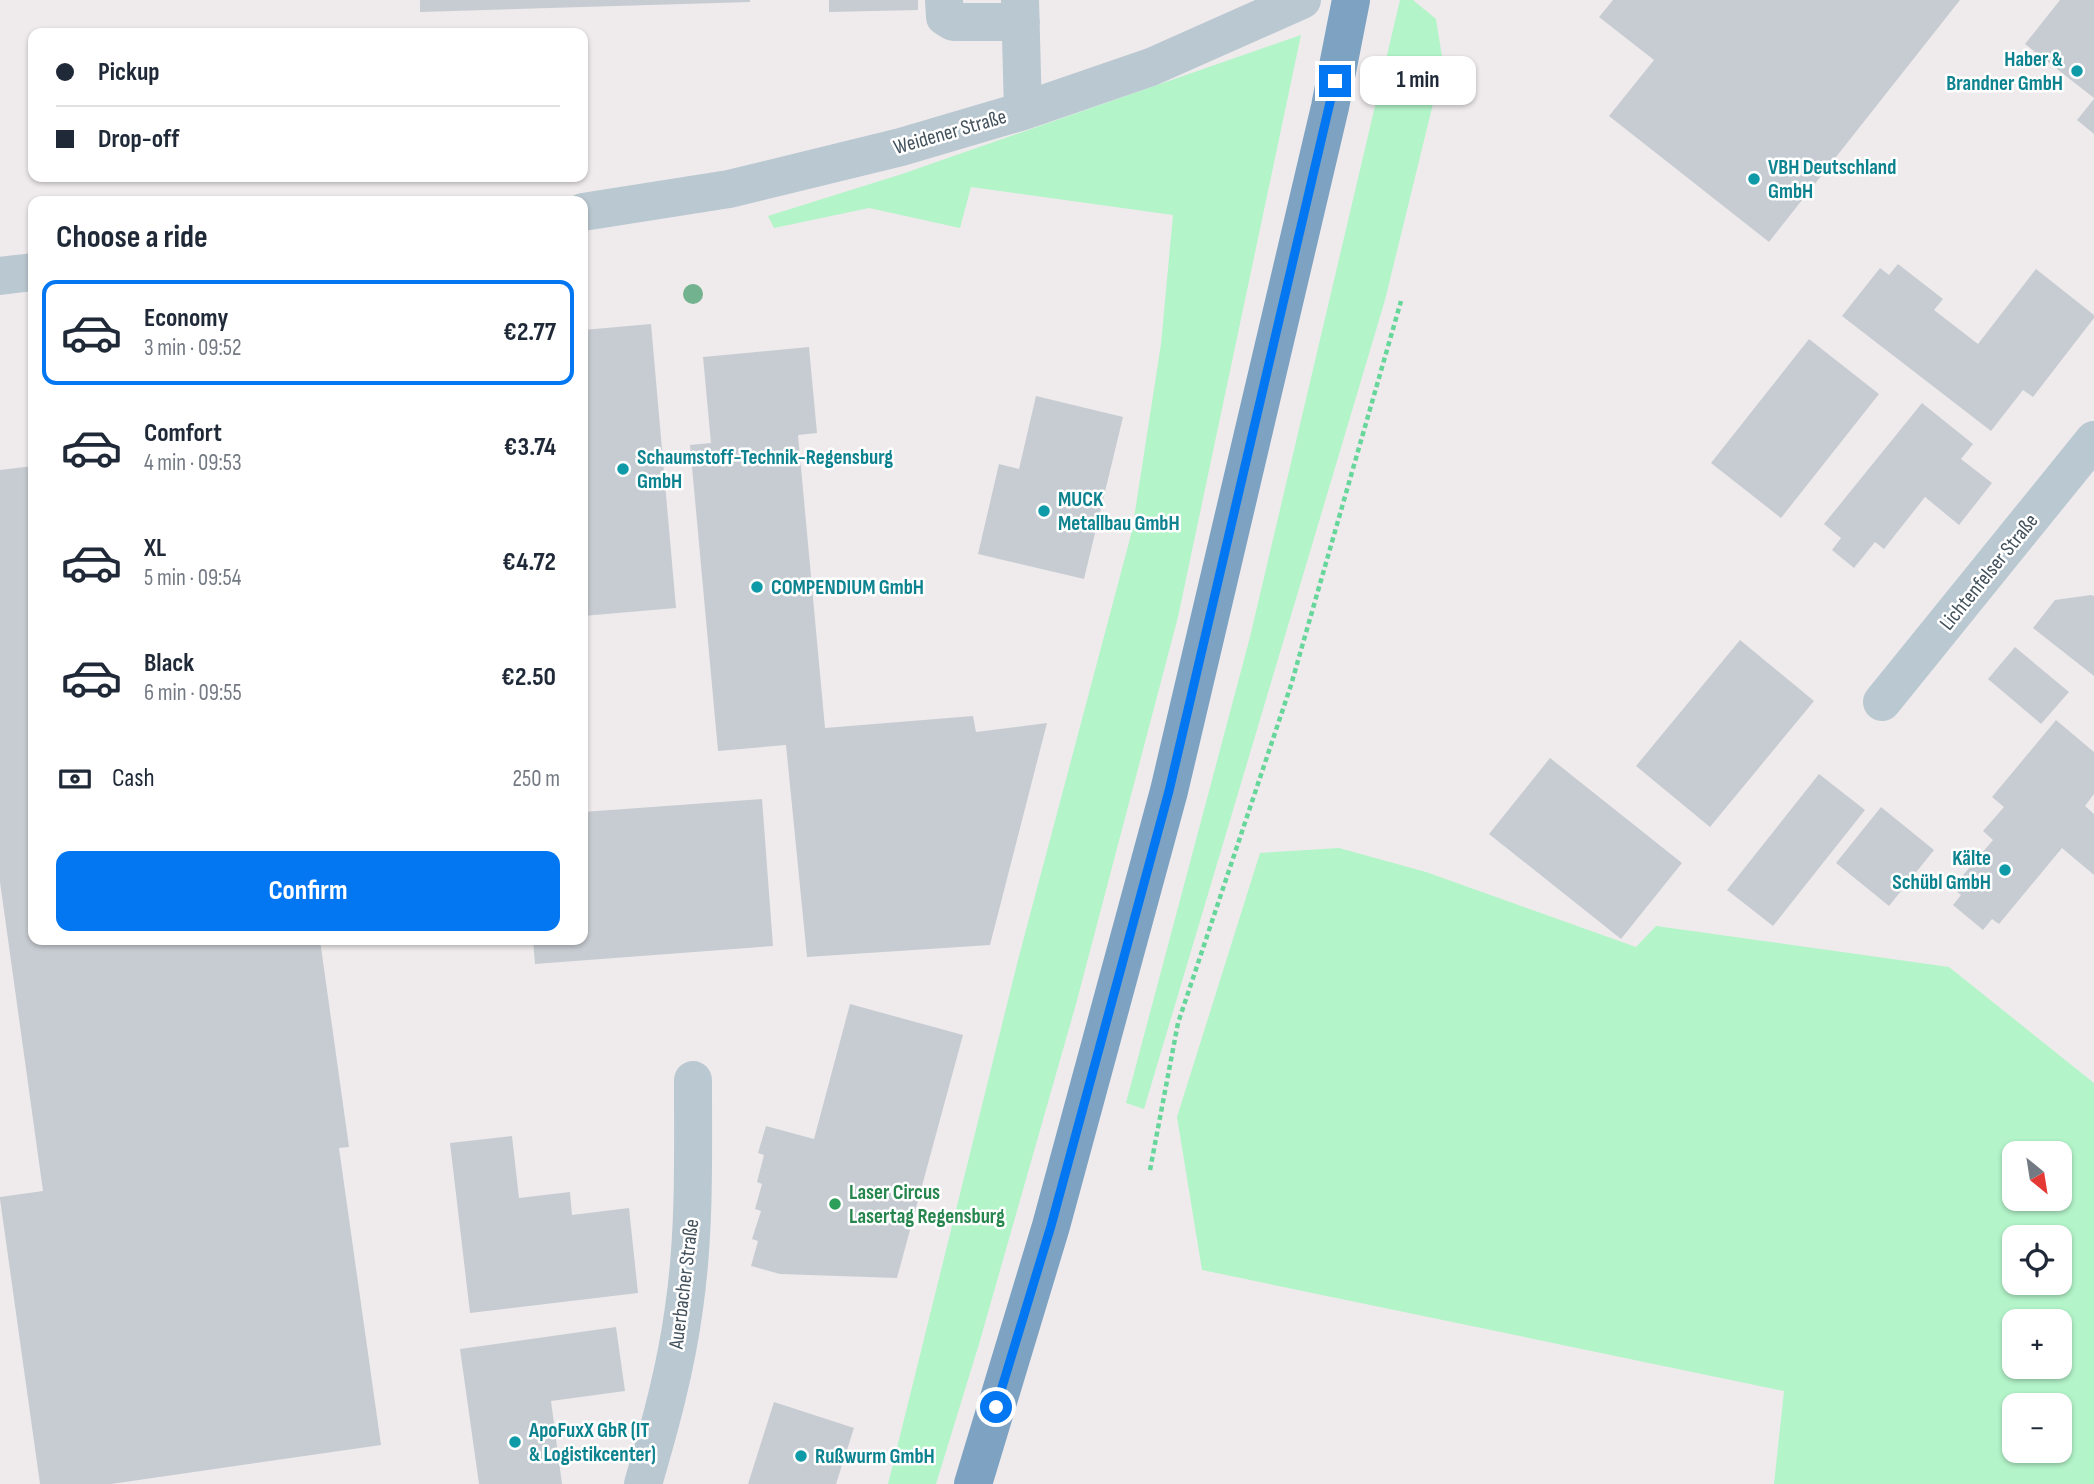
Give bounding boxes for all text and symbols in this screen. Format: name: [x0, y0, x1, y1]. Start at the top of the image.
place label: Haber & Brandner GmbH: [1946, 47, 2063, 96]
callout: 1 min: [1360, 56, 1475, 106]
text: Pickup: [98, 57, 160, 88]
marker: Haber & Brandner GmbH: [2069, 63, 2085, 79]
route end: [1319, 65, 1351, 97]
text: 1 min: [1397, 66, 1439, 94]
street label: Weidener Straße: [891, 104, 1009, 160]
text: Drop-off: [98, 124, 179, 155]
place label: VBH Deutschland GmbH: [1768, 155, 1896, 204]
marker: VBH Deutschland GmbH: [1746, 171, 1762, 187]
text: Choose a ride: [56, 218, 208, 257]
icon: car: [60, 301, 123, 364]
text: Economy: [144, 303, 228, 334]
text: €2.77: [503, 317, 556, 348]
text: 3 min · 09:52: [144, 334, 242, 362]
icon: car: [60, 416, 123, 479]
text: Comfort: [144, 418, 222, 449]
text: €3.74: [504, 432, 556, 463]
place label: Schaumstoff-Technik-Regensburg GmbH: [637, 445, 893, 494]
text: 4 min · 09:53: [144, 449, 242, 477]
marker: Schaumstoff-Technik-Regensburg GmbH: [615, 461, 631, 477]
place label: MUCK Metallbau GmbH: [1058, 487, 1180, 536]
marker: MUCK Metallbau GmbH: [1036, 503, 1052, 519]
street label: Lichtenfelser Straße: [1934, 509, 2044, 635]
icon: car: [60, 531, 123, 594]
text: XL: [144, 533, 166, 564]
text: €4.72: [502, 547, 556, 578]
text: 5 min · 09:54: [144, 564, 241, 592]
place label: COMPENDIUM GmbH: [771, 575, 924, 600]
marker: COMPENDIUM GmbH: [749, 579, 765, 595]
icon: car: [60, 646, 123, 709]
text: Black: [144, 648, 194, 679]
text: €2.50: [501, 662, 556, 693]
text: 6 min · 09:55: [144, 679, 242, 707]
icon: cash: [56, 760, 94, 798]
text: Cash: [112, 763, 155, 794]
text: 250 m: [513, 765, 560, 793]
place label: Kälte Schübl GmbH: [1892, 846, 1991, 895]
button: Confirm: [56, 851, 560, 931]
marker: Kälte Schübl GmbH: [1997, 862, 2013, 878]
north arrow: [2002, 1141, 2072, 1211]
map controls: [2002, 1141, 2072, 1463]
place label: Laser Circus Lasertag Regensburg: [849, 1180, 1005, 1229]
marker: Laser Circus Lasertag Regensburg: [827, 1196, 843, 1212]
street label: Auerbacher Straße: [664, 1218, 704, 1351]
button: locate: [2002, 1225, 2072, 1295]
button: +: [2002, 1309, 2072, 1379]
route start: [980, 1391, 1012, 1423]
button: −: [2002, 1393, 2072, 1463]
place label: ApoFuxX GbR (IT & Logistikcenter): [528, 1418, 656, 1467]
marker: ApoFuxX GbR (IT & Logistikcenter): [507, 1434, 523, 1450]
place label: Rußwurm GmbH: [815, 1444, 935, 1469]
marker: Rußwurm GmbH: [793, 1448, 809, 1464]

